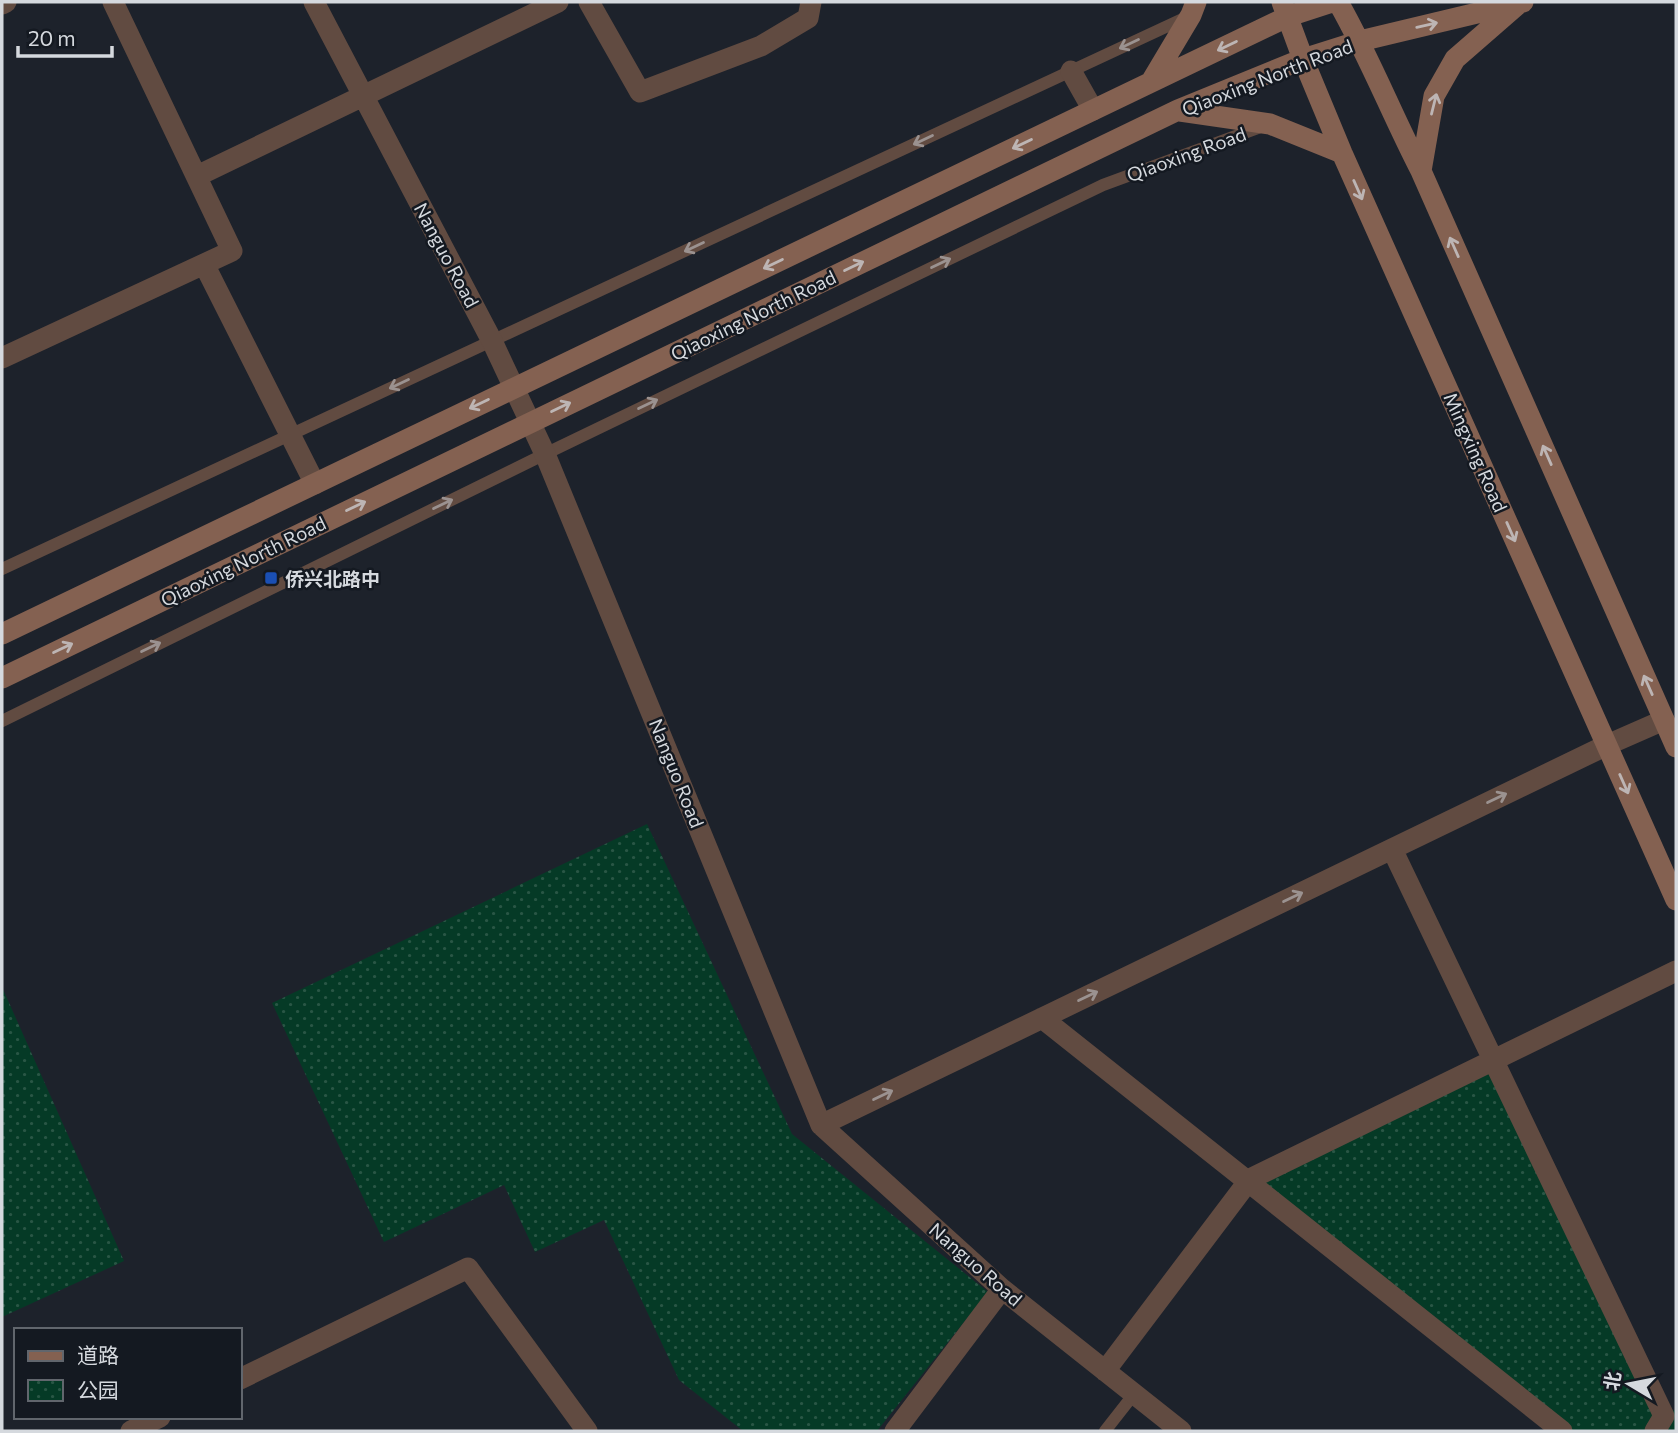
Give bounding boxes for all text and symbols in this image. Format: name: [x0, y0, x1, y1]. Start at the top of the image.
scale bar: [18, 14, 112, 58]
one-way arrow: [1415, 18, 1438, 31]
text: 20 m: [28, 25, 76, 50]
street label: Qiaoxing North Road: [1178, 34, 1356, 120]
one-way arrow: [1119, 38, 1140, 51]
one-way arrow: [1217, 40, 1238, 53]
one-way arrow: [1428, 93, 1441, 115]
street label: Qiaoxing Road: [1123, 122, 1249, 186]
one-way arrow: [913, 134, 934, 148]
one-way arrow: [1012, 138, 1033, 152]
one-way arrow: [1352, 179, 1365, 200]
street label: Nanguo Road: [410, 199, 484, 311]
one-way arrow: [1447, 236, 1460, 258]
one-way arrow: [684, 241, 706, 254]
one-way arrow: [930, 256, 951, 269]
one-way arrow: [763, 257, 784, 271]
one-way arrow: [843, 259, 864, 273]
street label: Qiaoxing North Road: [667, 265, 839, 365]
one-way arrow: [389, 379, 410, 392]
street label: Mingxing Road: [1439, 389, 1513, 515]
one-way arrow: [637, 397, 658, 411]
one-way arrow: [469, 398, 490, 412]
one-way arrow: [550, 400, 571, 414]
one-way arrow: [1539, 444, 1552, 466]
one-way arrow: [432, 496, 453, 510]
one-way arrow: [345, 499, 366, 513]
street label: Qiaoxing North Road: [157, 511, 329, 611]
one-way arrow: [1505, 520, 1518, 542]
place label: 侨兴北路中: [285, 567, 380, 590]
marker: 侨兴北路中: [263, 570, 279, 586]
one-way arrow: [140, 640, 161, 654]
one-way arrow: [52, 641, 73, 654]
one-way arrow: [1641, 675, 1654, 696]
street label: Nanguo Road: [645, 715, 709, 831]
one-way arrow: [1618, 773, 1631, 794]
one-way arrow: [1486, 790, 1507, 804]
one-way arrow: [1281, 890, 1303, 903]
one-way arrow: [1077, 989, 1098, 1002]
one-way arrow: [872, 1088, 893, 1101]
street label: Nanguo Road: [925, 1217, 1027, 1311]
legend: [14, 1328, 242, 1419]
text: 道路: [77, 1342, 119, 1367]
north arrow: [1594, 1349, 1664, 1419]
text: 北: [1599, 1370, 1625, 1392]
text: 公园: [77, 1377, 119, 1402]

